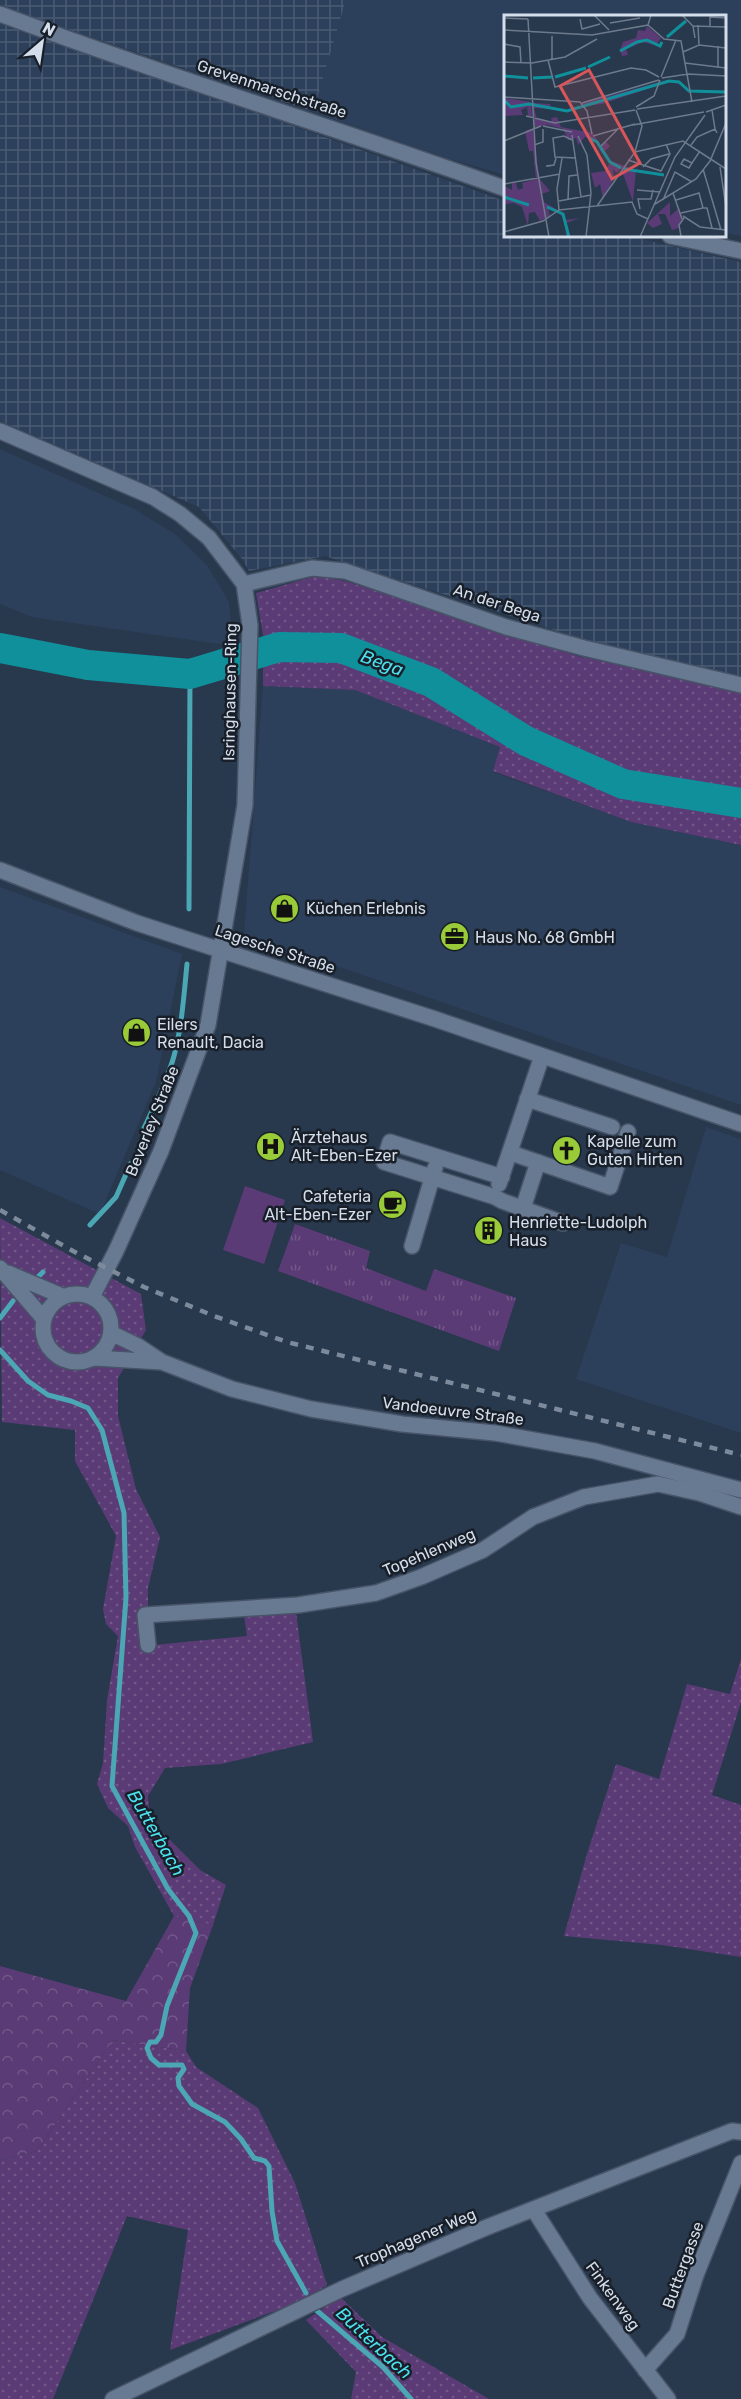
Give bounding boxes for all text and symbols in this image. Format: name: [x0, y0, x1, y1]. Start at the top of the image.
north arrow: [12, 12, 72, 72]
inset map: [504, 15, 726, 237]
text: N: [39, 18, 59, 40]
street label: Grevenmarschstraße: [195, 56, 349, 122]
street label: An der Bega: [451, 580, 543, 626]
street label: Isringhausen-Ring: [219, 623, 241, 761]
water label: Bega: [358, 645, 407, 681]
shop icon: Küchen Erlebnis: [269, 892, 301, 924]
place label: Küchen Erlebnis: [306, 899, 426, 918]
street label: Lagesche Straße: [212, 921, 338, 977]
office icon: Haus No. 68 GmbH: [438, 921, 470, 953]
place label: Haus No. 68 GmbH: [475, 928, 615, 947]
place label: Eilers Renault, Dacia: [157, 1015, 264, 1052]
shop icon: Eilers Renault, Dacia: [120, 1017, 152, 1049]
street label: Beverley Straße: [121, 1063, 183, 1179]
place label: Ärztehaus Alt-Eben-Ezer: [291, 1128, 398, 1165]
hospital icon: Ärztehaus Alt-Eben-Ezer: [254, 1130, 286, 1162]
place label: Kapelle zum Guten Hirten: [587, 1132, 683, 1169]
church icon: Kapelle zum Guten Hirten: [550, 1134, 582, 1166]
place label: Cafeteria Alt-Eben-Ezer: [264, 1187, 371, 1224]
cafe icon: Cafeteria Alt-Eben-Ezer: [376, 1189, 408, 1221]
place label: Henriette-Ludolph Haus: [509, 1213, 647, 1250]
building icon: Henriette-Ludolph Haus: [472, 1215, 504, 1247]
street label: Vandoeuvre Straße: [381, 1393, 525, 1429]
street label: Topehlenweg: [380, 1524, 478, 1580]
water label: Butterbach: [123, 1786, 189, 1880]
street label: Trophagener Weg: [353, 2204, 479, 2272]
street label: Buttergasse: [658, 2219, 708, 2311]
street label: Finkenweg: [582, 2258, 644, 2334]
water label: Butterbach: [331, 2302, 417, 2384]

